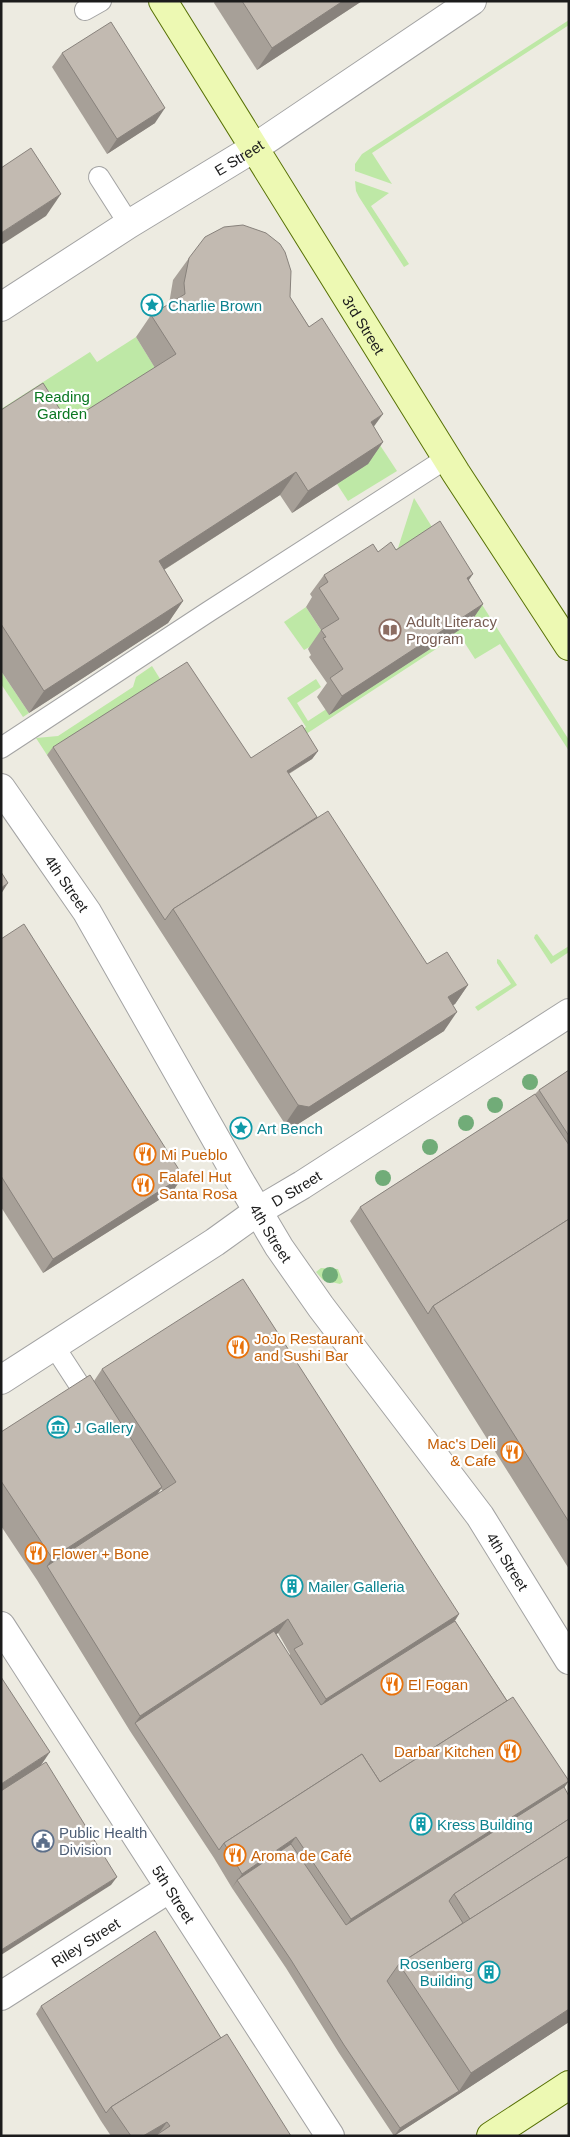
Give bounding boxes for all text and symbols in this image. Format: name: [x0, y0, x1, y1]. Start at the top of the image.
street label: E Street: [211, 135, 267, 179]
street label: 3rd Street: [339, 292, 389, 358]
place icon: Charlie Brown: [140, 293, 164, 317]
place label: Charlie Brown: [168, 297, 262, 314]
park label: Reading Garden: [34, 388, 90, 422]
place label: Adult Literacy Program: [406, 613, 497, 647]
library icon: Adult Literacy Program: [378, 618, 402, 642]
street label: 4th Street: [42, 852, 93, 916]
place icon: Art Bench: [229, 1116, 253, 1140]
place label: Art Bench: [257, 1120, 323, 1137]
restaurant icon: Mi Pueblo: [133, 1142, 157, 1166]
place label: Mi Pueblo: [161, 1146, 228, 1163]
street label: D Street: [268, 1166, 325, 1210]
place label: Falafel Hut Santa Rosa: [159, 1168, 238, 1202]
restaurant icon: Falafel Hut Santa Rosa: [131, 1173, 155, 1197]
street label: 4th Street: [247, 1201, 296, 1266]
place label: JoJo Restaurant and Sushi Bar: [254, 1330, 364, 1364]
restaurant icon: JoJo Restaurant and Sushi Bar: [226, 1335, 250, 1359]
museum icon: J Gallery: [46, 1415, 70, 1439]
place label: J Gallery: [74, 1419, 134, 1436]
place label: Mac's Deli & Cafe: [427, 1435, 496, 1469]
restaurant icon: Mac's Deli & Cafe: [500, 1440, 524, 1464]
street label: 4th Street: [484, 1529, 533, 1594]
restaurant icon: Flower + Bone: [24, 1541, 48, 1565]
place label: Flower + Bone: [52, 1545, 149, 1562]
building icon: Mailer Galleria: [280, 1574, 304, 1598]
place label: Mailer Galleria: [308, 1578, 405, 1595]
restaurant icon: El Fogan: [380, 1672, 404, 1696]
place label: El Fogan: [408, 1676, 468, 1693]
restaurant icon: Darbar Kitchen: [498, 1739, 522, 1763]
place label: Darbar Kitchen: [394, 1743, 494, 1760]
building icon: Kress Building: [409, 1812, 433, 1836]
place label: Kress Building: [437, 1816, 533, 1833]
place label: Public Health Division: [59, 1824, 147, 1858]
public building icon: Public Health Division: [31, 1829, 55, 1853]
restaurant icon: Aroma de Café: [223, 1843, 247, 1867]
place label: Aroma de Café: [251, 1847, 352, 1864]
street label: 5th Street: [149, 1862, 199, 1927]
street label: Riley Street: [48, 1914, 123, 1970]
place label: Rosenberg Building: [400, 1955, 473, 1989]
building icon: Rosenberg Building: [477, 1960, 501, 1984]

